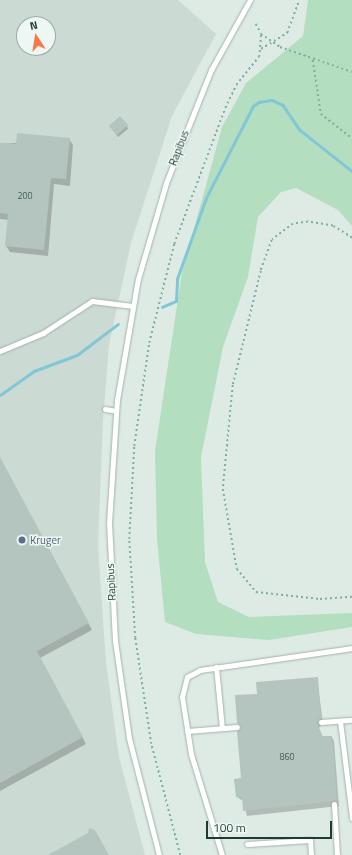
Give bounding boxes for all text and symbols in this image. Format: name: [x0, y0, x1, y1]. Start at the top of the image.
north arrow: [16, 16, 56, 56]
text: N: [28, 17, 39, 34]
street label: Rapibus: [166, 128, 192, 168]
house number: 200: [17, 191, 33, 201]
place label: Kruger: [30, 533, 61, 547]
marker: Kruger: [17, 535, 27, 545]
street label: Rapibus: [103, 563, 119, 601]
house number: 860: [279, 752, 295, 762]
scale bar: [208, 813, 334, 839]
text: 100 m: [213, 818, 246, 837]

